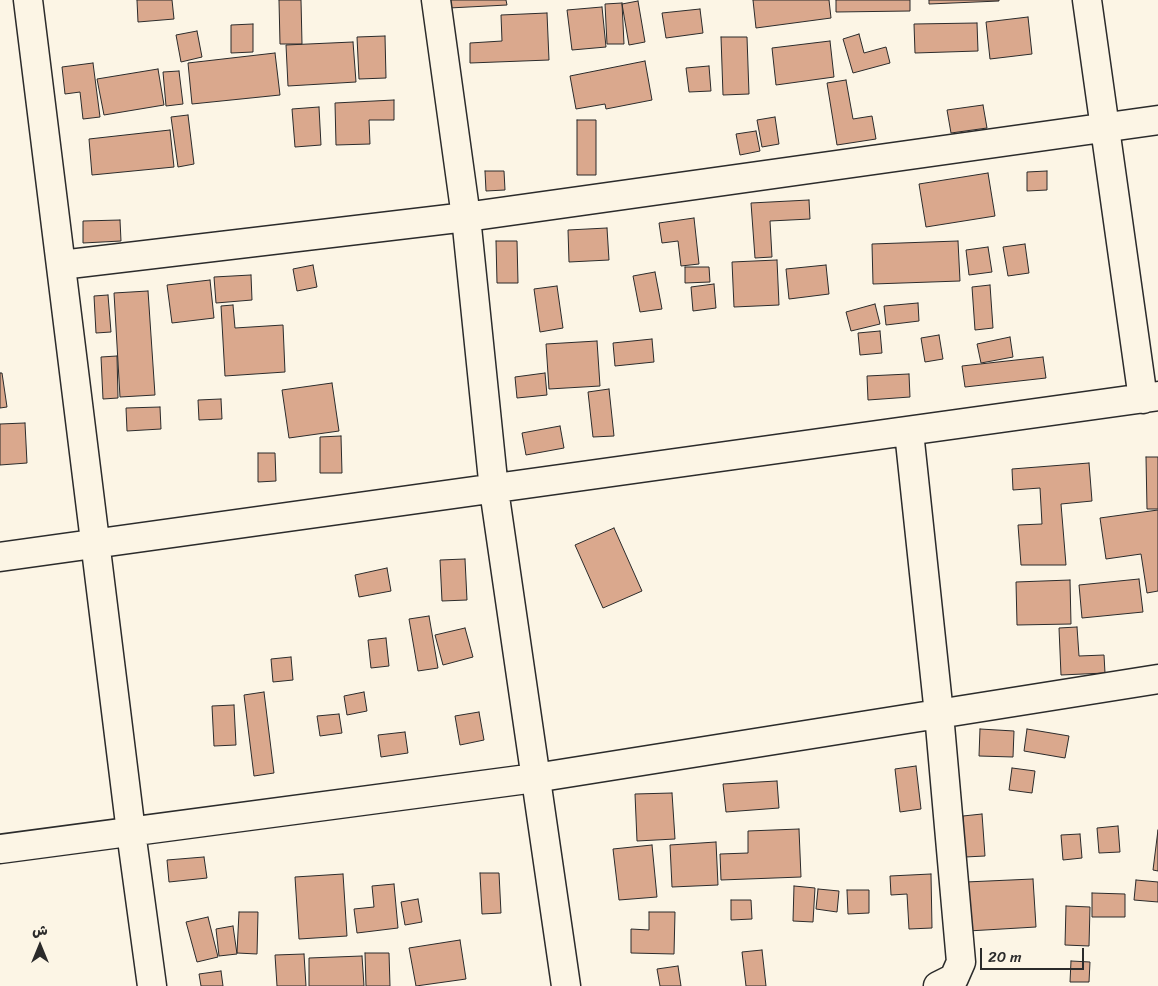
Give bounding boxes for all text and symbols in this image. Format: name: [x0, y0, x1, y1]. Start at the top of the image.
text: ش: [32, 918, 48, 943]
north arrow: [15, 921, 65, 971]
scale bar: [983, 938, 1087, 970]
text: 20 m: [988, 944, 1022, 970]

